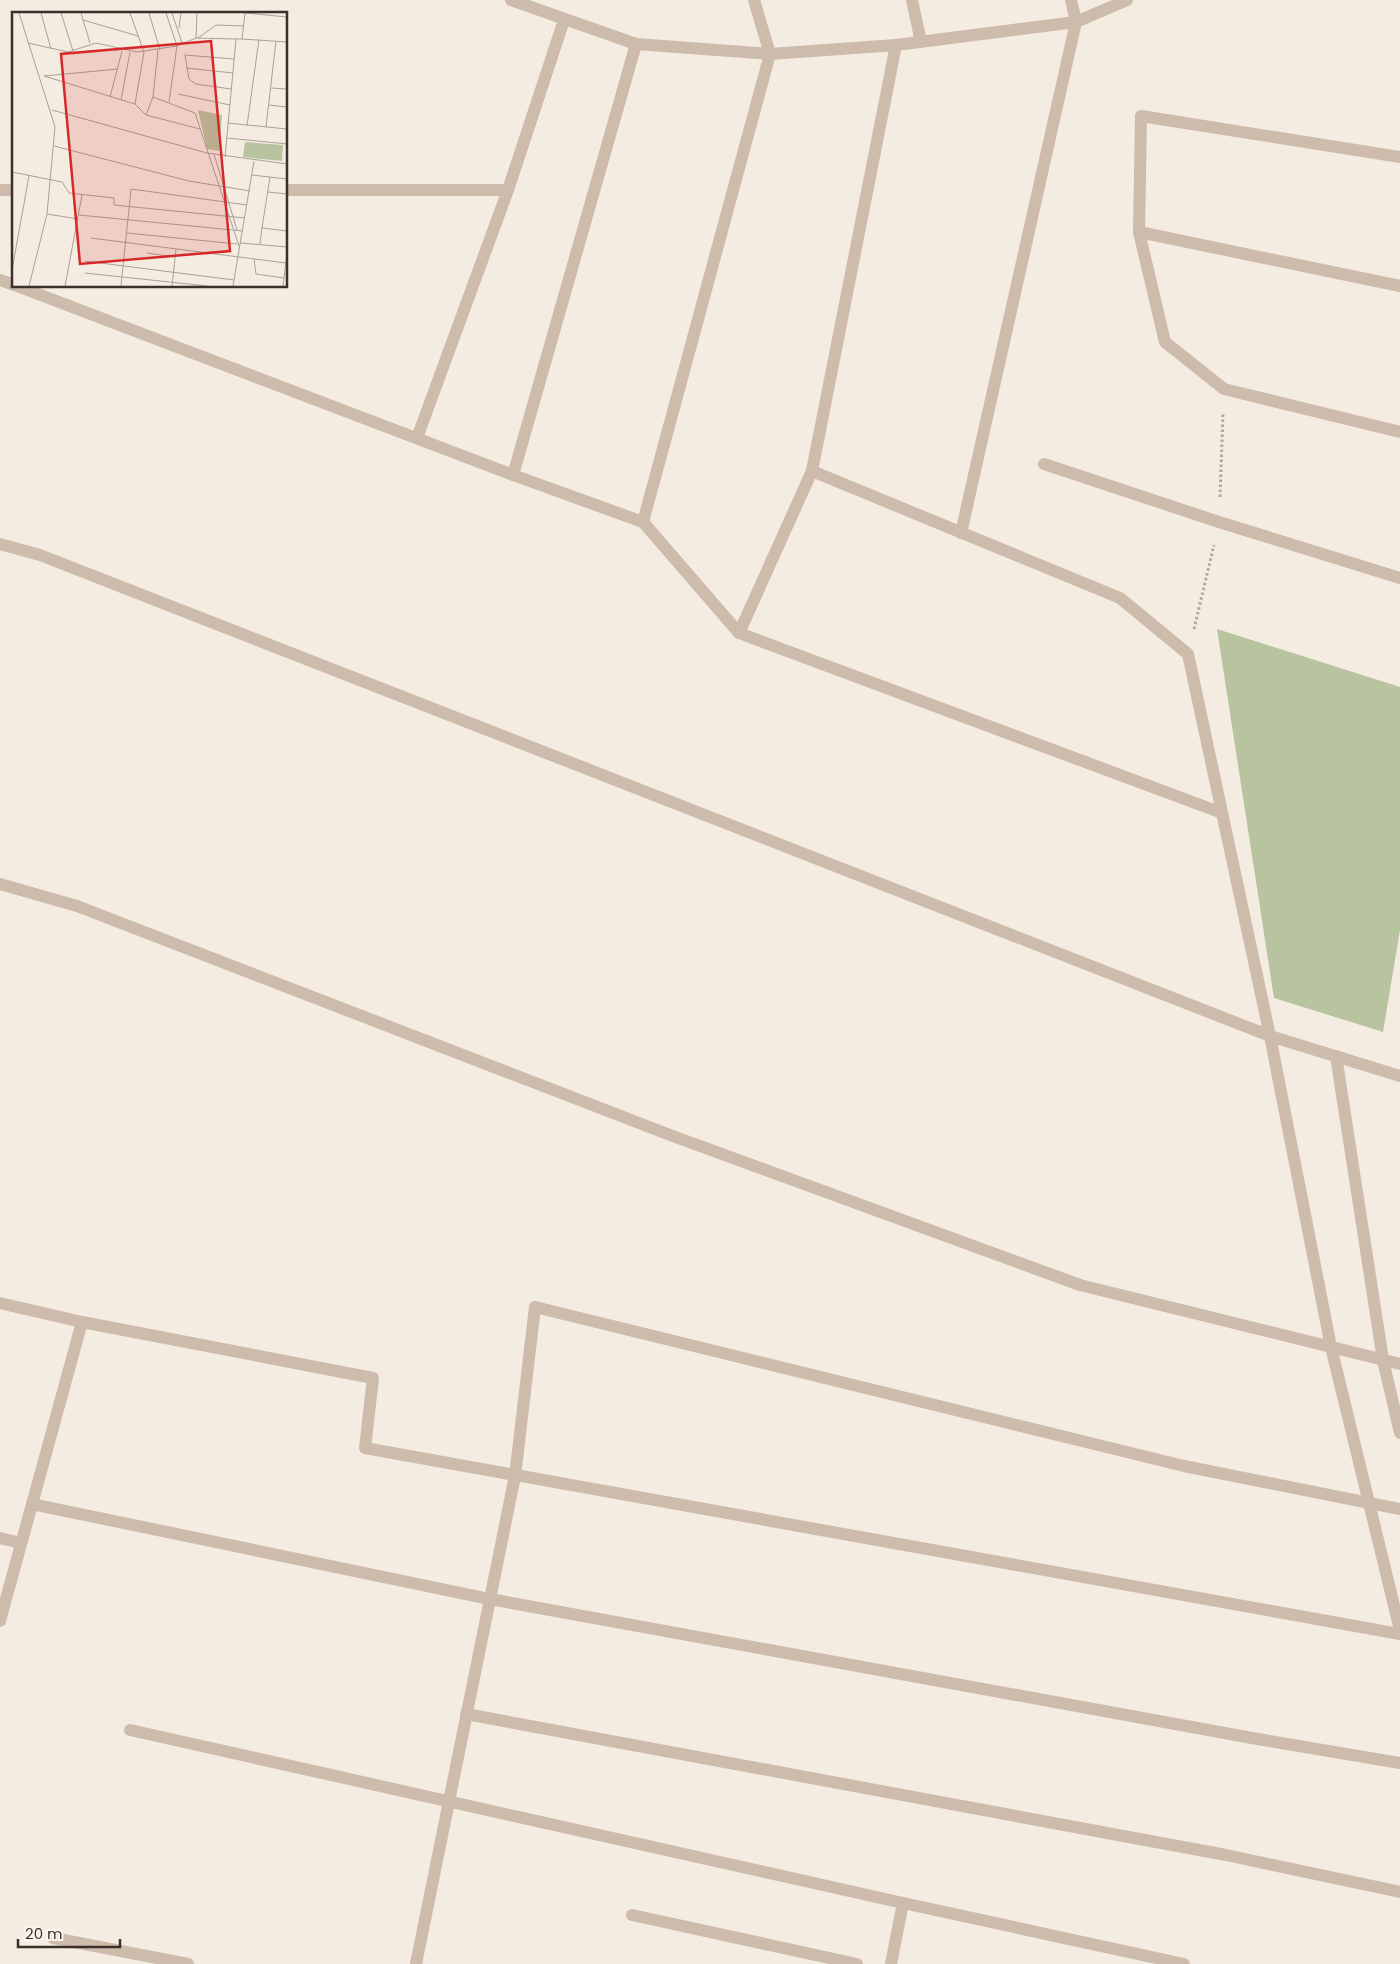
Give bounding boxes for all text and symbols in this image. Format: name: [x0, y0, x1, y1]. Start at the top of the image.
inset map: [12, 12, 288, 288]
scale bar: [18, 1916, 120, 1948]
text: 20 m: [25, 1923, 63, 1944]

